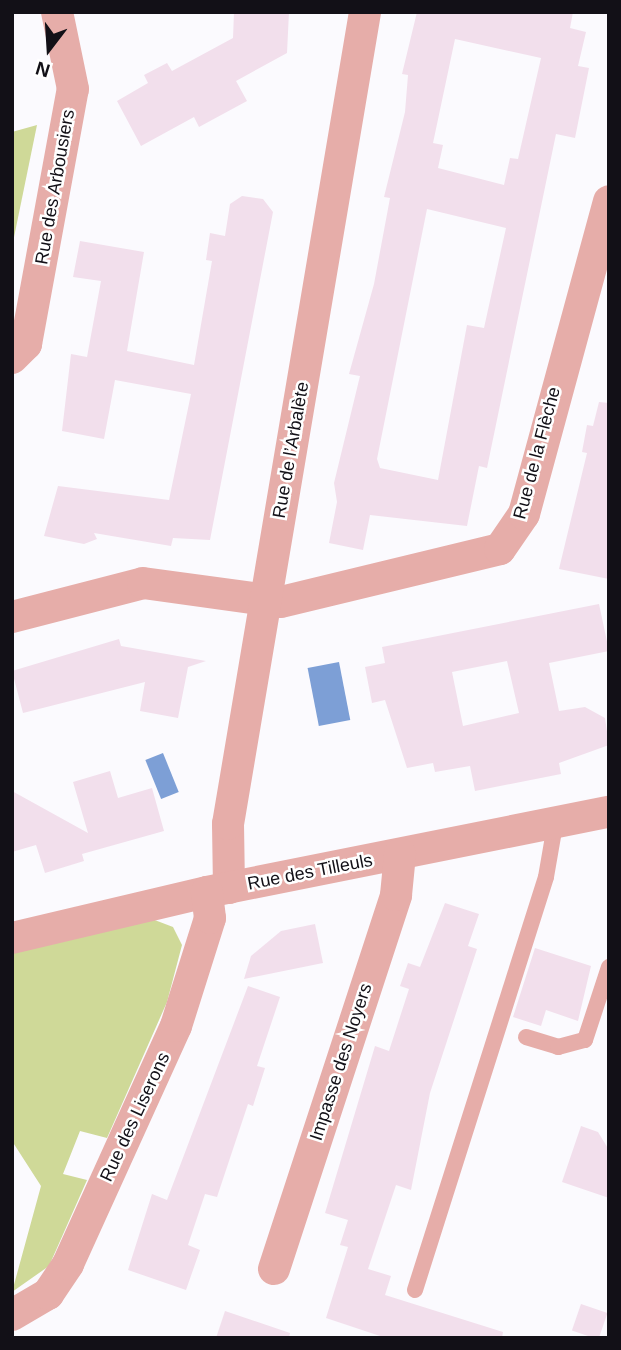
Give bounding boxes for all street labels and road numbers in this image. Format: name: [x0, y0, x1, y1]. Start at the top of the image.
street label: Rue des Arbousiers: [31, 107, 79, 267]
street label: Rue de l’Arbalète: [268, 380, 314, 520]
street label: Rue de la Flèche: [509, 384, 565, 522]
street label: Rue des Tilleuls: [245, 849, 375, 895]
street label: Impasse des Noyers: [305, 981, 377, 1143]
street label: Rue des Liserons: [96, 1049, 174, 1185]

